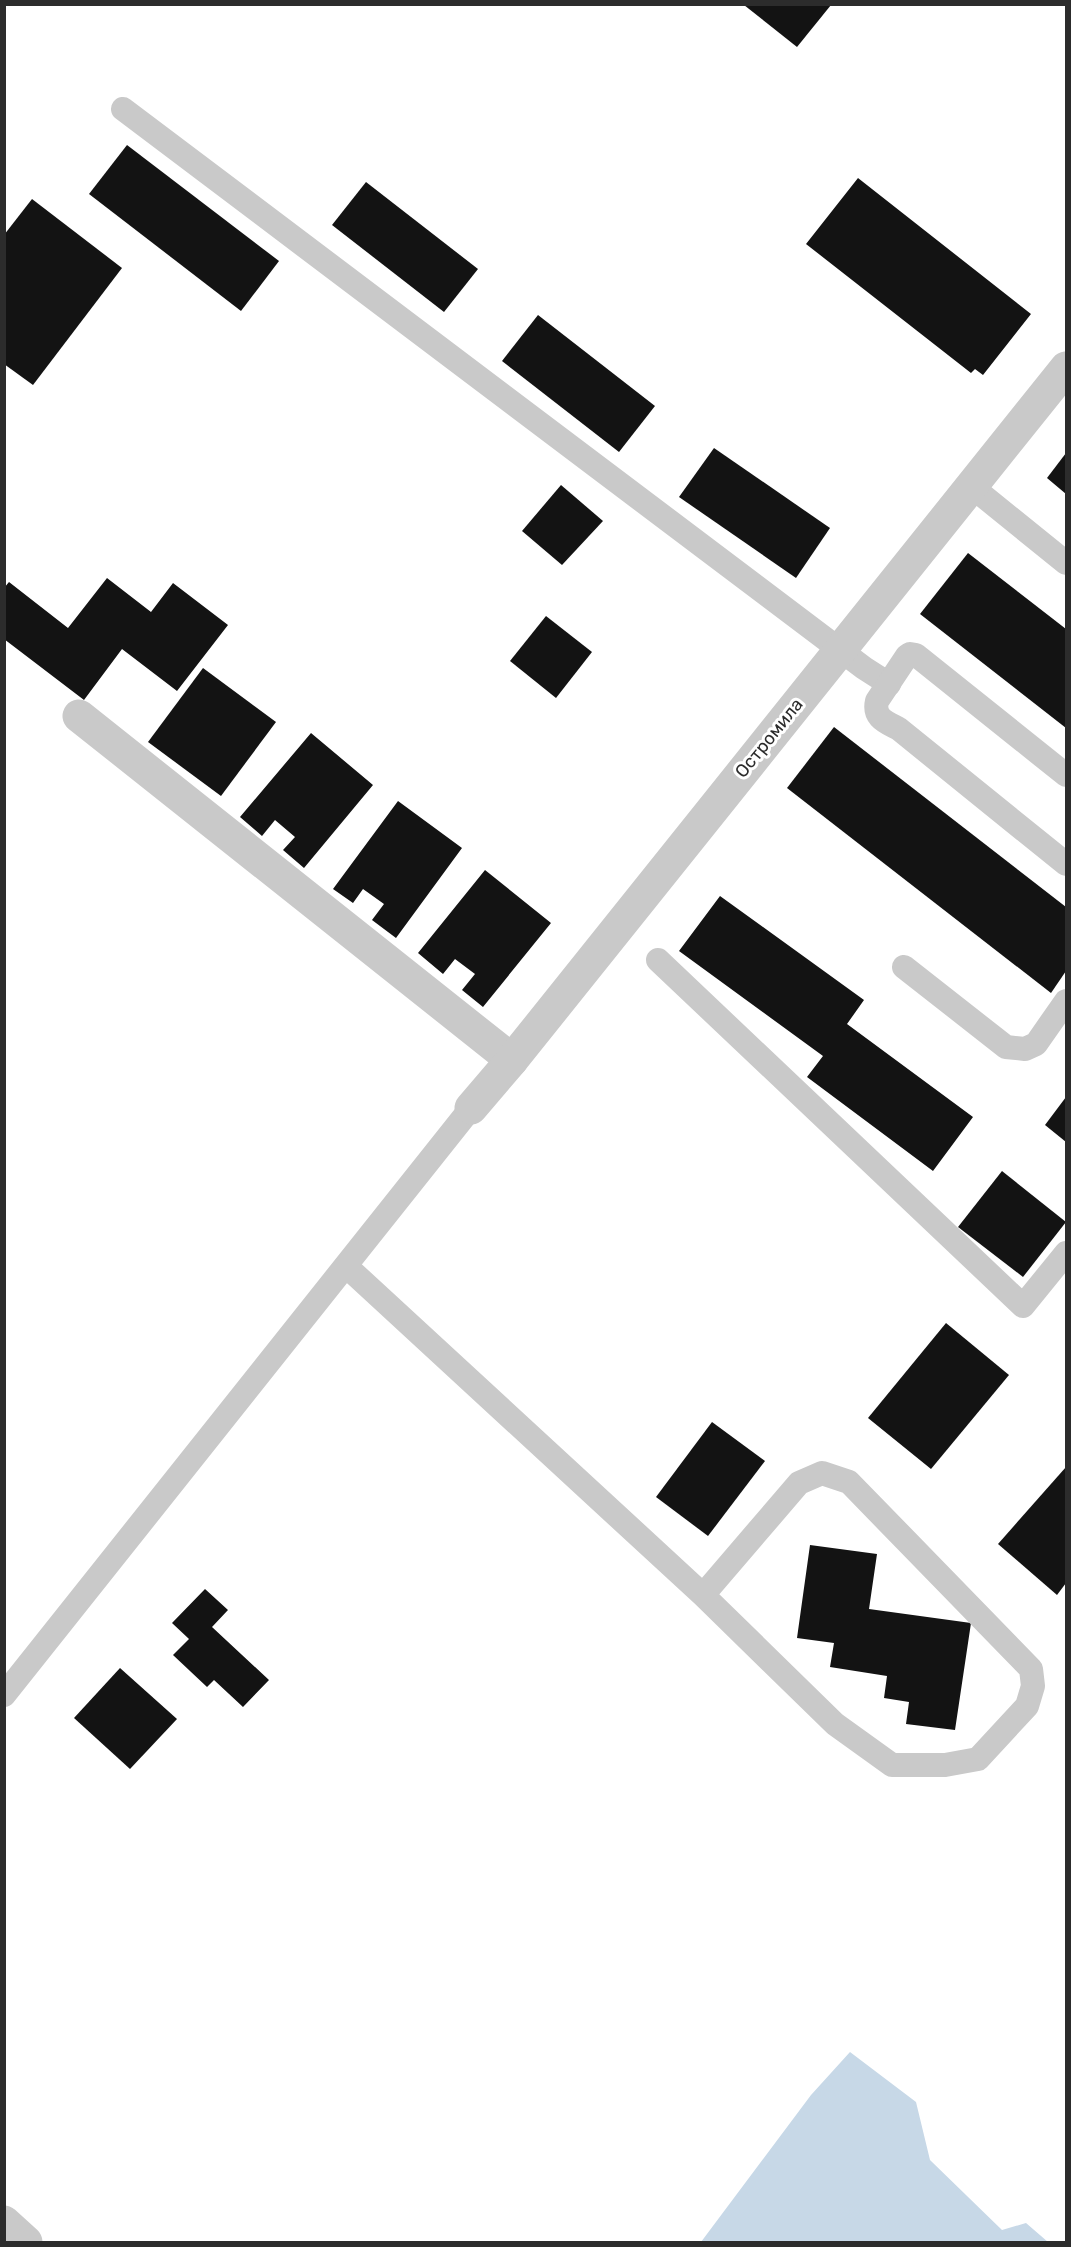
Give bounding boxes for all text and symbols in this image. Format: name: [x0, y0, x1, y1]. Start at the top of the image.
street label: Остромила: [730, 694, 808, 782]

